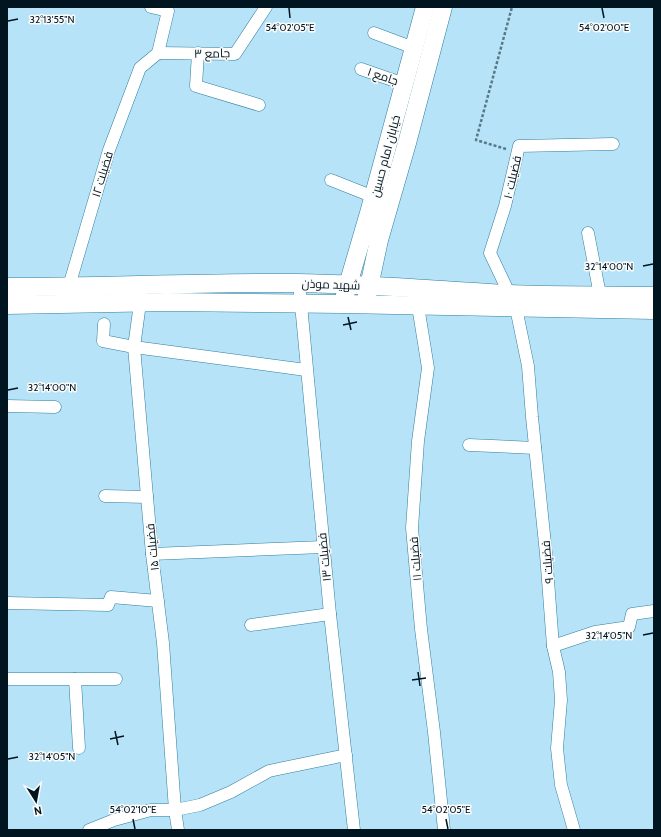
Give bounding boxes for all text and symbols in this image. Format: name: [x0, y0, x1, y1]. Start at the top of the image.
text: 32°13'55"N: [29, 13, 75, 26]
text: 54°02'05"E: [265, 21, 315, 34]
text: 54°02'00"E: [579, 21, 630, 34]
street label: جامع ۳: [194, 45, 230, 62]
street label: جامع ۱: [365, 64, 401, 89]
street label: خیابان امام حسین: [367, 113, 404, 199]
street label: فضیلت ۱۲: [88, 149, 116, 199]
street label: فضیلت ۱۰: [500, 154, 524, 200]
text: 32°14'00"N: [585, 260, 633, 273]
street label: شهید موذن: [301, 275, 361, 293]
text: 32°14'00"N: [28, 381, 76, 394]
street label: فضیلت ۱۵: [142, 523, 162, 571]
street label: فضیلت ۱۳: [314, 532, 334, 582]
street label: فضیلت ۱۱: [406, 536, 424, 582]
street label: فضیلت ۹: [538, 540, 556, 584]
text: 32°14'05"N: [586, 629, 632, 642]
text: 32°14'05"N: [29, 750, 75, 763]
north arrow: [16, 781, 56, 821]
text: N: [33, 803, 43, 818]
text: 54°02'10"E: [110, 803, 157, 816]
text: 54°02'05"E: [421, 803, 471, 816]

